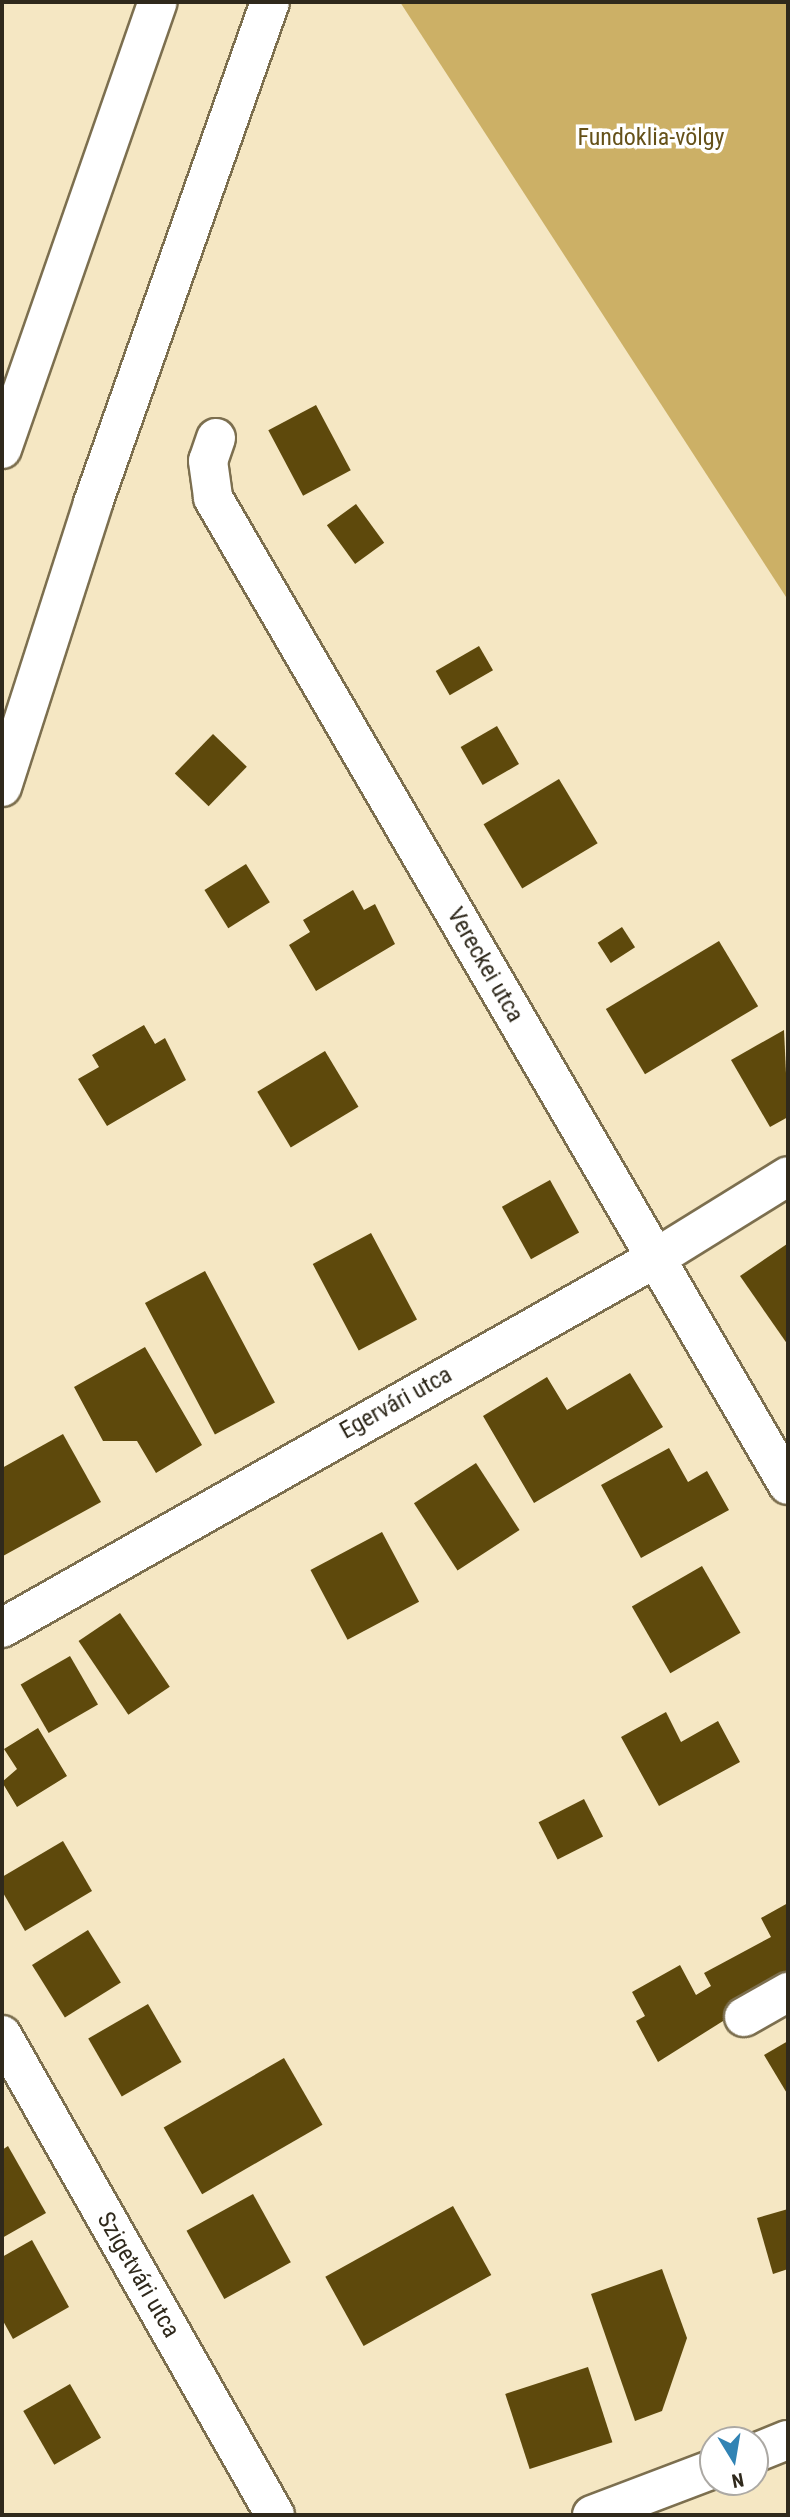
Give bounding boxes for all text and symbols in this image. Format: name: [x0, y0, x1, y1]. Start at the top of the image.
park label: Fundoklia-völgy: [577, 124, 725, 152]
street label: Vereckei utca: [441, 902, 529, 1028]
street label: Egervári utca: [335, 1360, 457, 1446]
street label: Szigetvári utca: [91, 2207, 185, 2343]
north arrow: [699, 2426, 769, 2496]
text: N: [730, 2468, 746, 2493]

